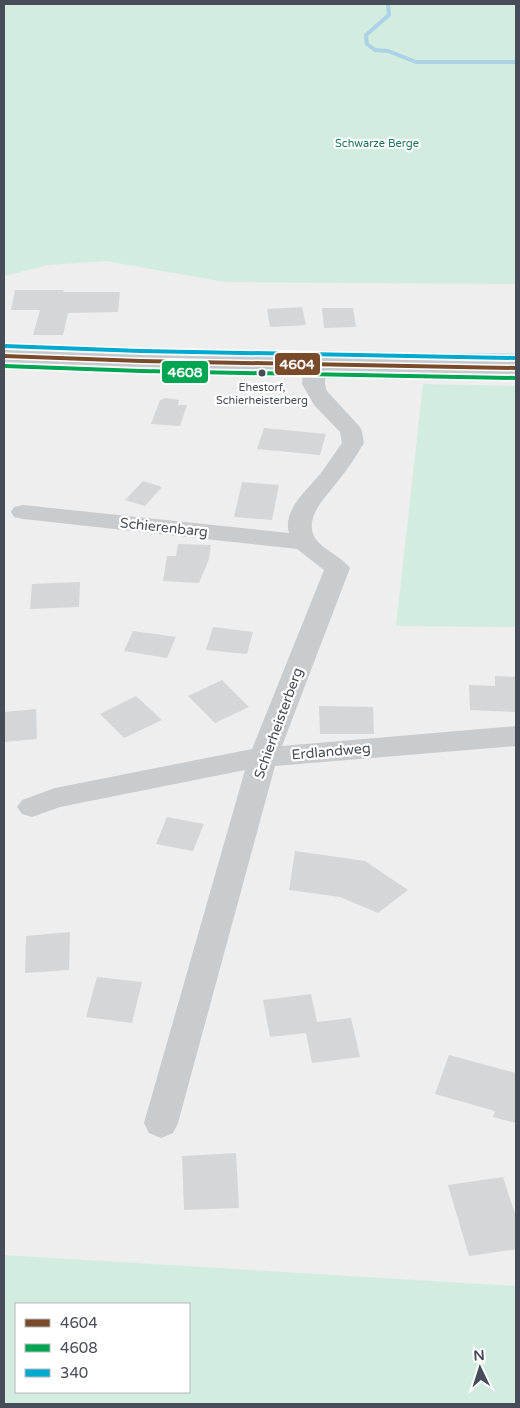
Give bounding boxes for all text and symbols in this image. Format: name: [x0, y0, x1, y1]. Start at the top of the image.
park label: Schwarze Berge: [335, 137, 419, 150]
line badge: 4604: [274, 352, 321, 376]
text: 4604: [279, 356, 315, 373]
line badge: 4608: [161, 360, 209, 384]
text: 4608: [167, 364, 203, 381]
marker: Ehestorf, Schierheisterberg: [257, 368, 267, 378]
place label: Ehestorf, Schierheisterberg: [216, 381, 308, 407]
street label: Schierenbarg: [119, 514, 209, 541]
street label: Schierheisterberg: [250, 665, 307, 781]
street label: Erdlandweg: [291, 740, 371, 763]
legend: [15, 1303, 190, 1393]
text: 4604: [60, 1314, 98, 1332]
text: 4608: [60, 1339, 98, 1357]
north arrow: [455, 1343, 505, 1393]
text: N: [473, 1347, 485, 1364]
text: 340: [60, 1364, 88, 1382]

